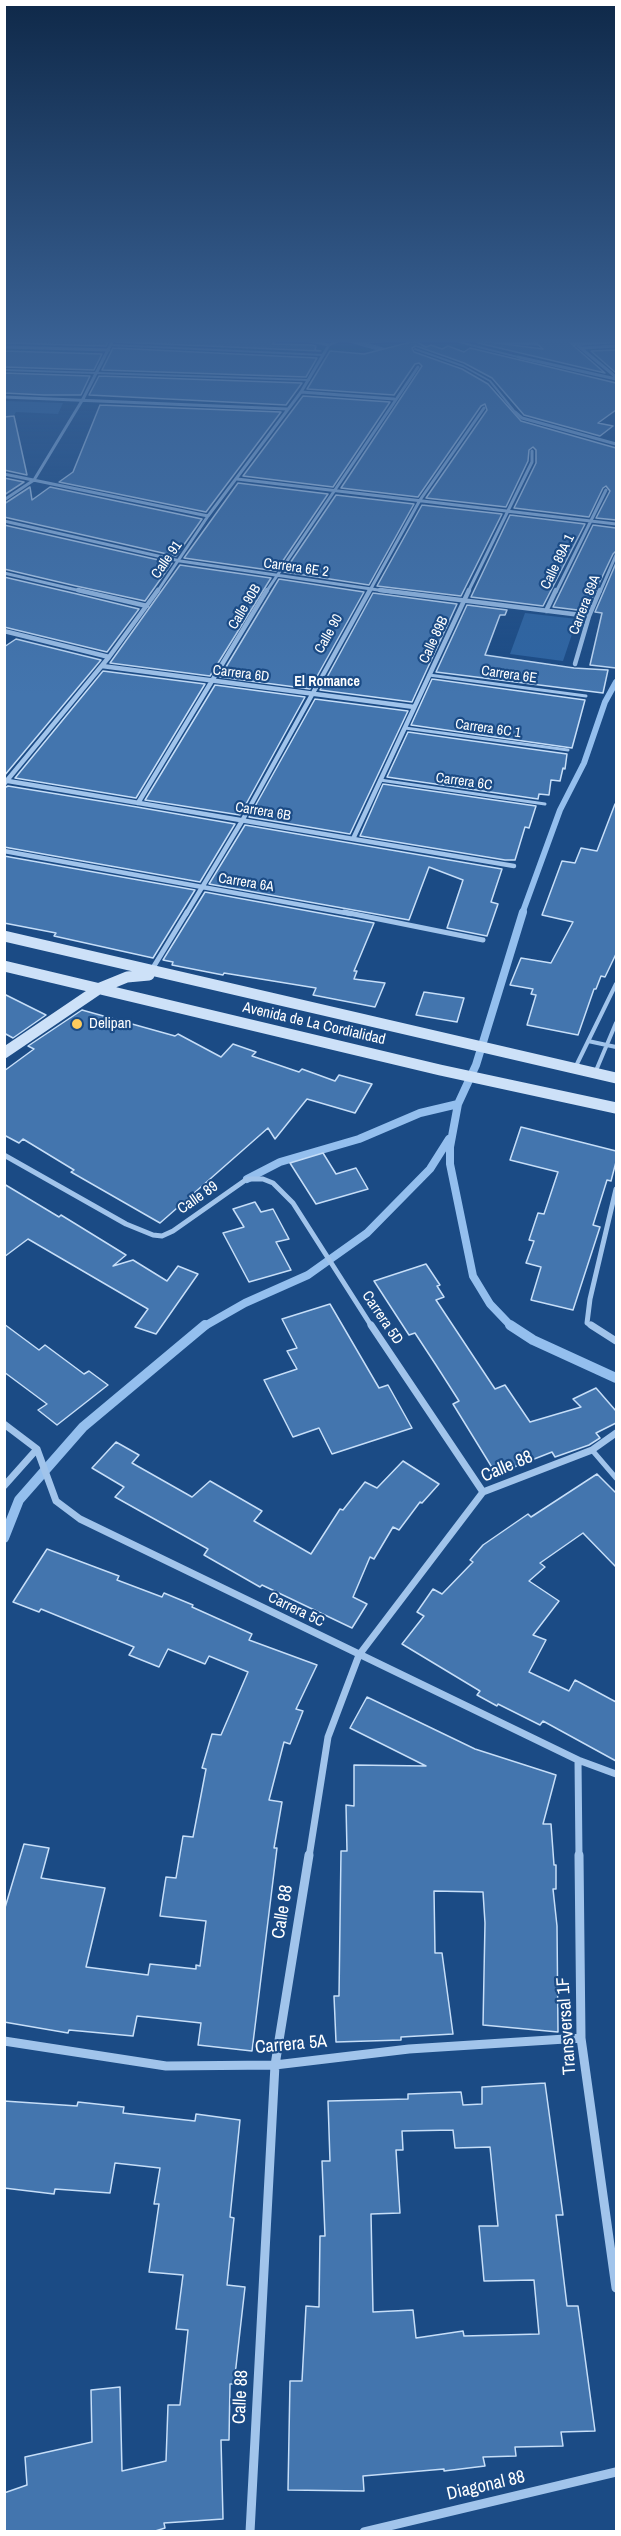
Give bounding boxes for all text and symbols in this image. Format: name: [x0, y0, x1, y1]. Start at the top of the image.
street label: Calle 89A 1: [537, 532, 579, 592]
street label: Calle 91: [148, 538, 186, 582]
street label: Carrera 6E 2: [262, 555, 330, 581]
street label: Carrera 89A: [566, 573, 604, 637]
street label: Calle 90B: [225, 581, 265, 633]
street label: Calle 90: [311, 612, 347, 656]
street label: Calle 89B: [416, 614, 452, 666]
street label: Carrera 6D: [212, 662, 270, 686]
street label: Carrera 6E: [480, 663, 538, 687]
district label: El Romance: [294, 674, 360, 690]
street label: Carrera 6C 1: [454, 716, 522, 742]
street label: Carrera 6C: [435, 770, 493, 794]
street label: Carrera 6B: [234, 799, 292, 825]
street label: Carrera 6A: [217, 870, 275, 896]
street label: Avenida de La Cordialidad: [241, 999, 387, 1049]
place label: Delipan: [89, 1015, 131, 1033]
marker: Delipan: [70, 1017, 84, 1031]
street label: Calle 89: [174, 1178, 222, 1218]
street label: Carrera 5D: [358, 1288, 406, 1348]
street label: Calle 88: [478, 1446, 536, 1488]
street label: Carrera 5C: [265, 1589, 327, 1631]
street label: Calle 88: [268, 1884, 298, 1940]
street label: Transversal 1F: [553, 1976, 581, 2076]
street label: Carrera 5A: [254, 2031, 328, 2059]
street label: Calle 88: [229, 2369, 253, 2425]
street label: Diagonal 88: [445, 2467, 527, 2505]

